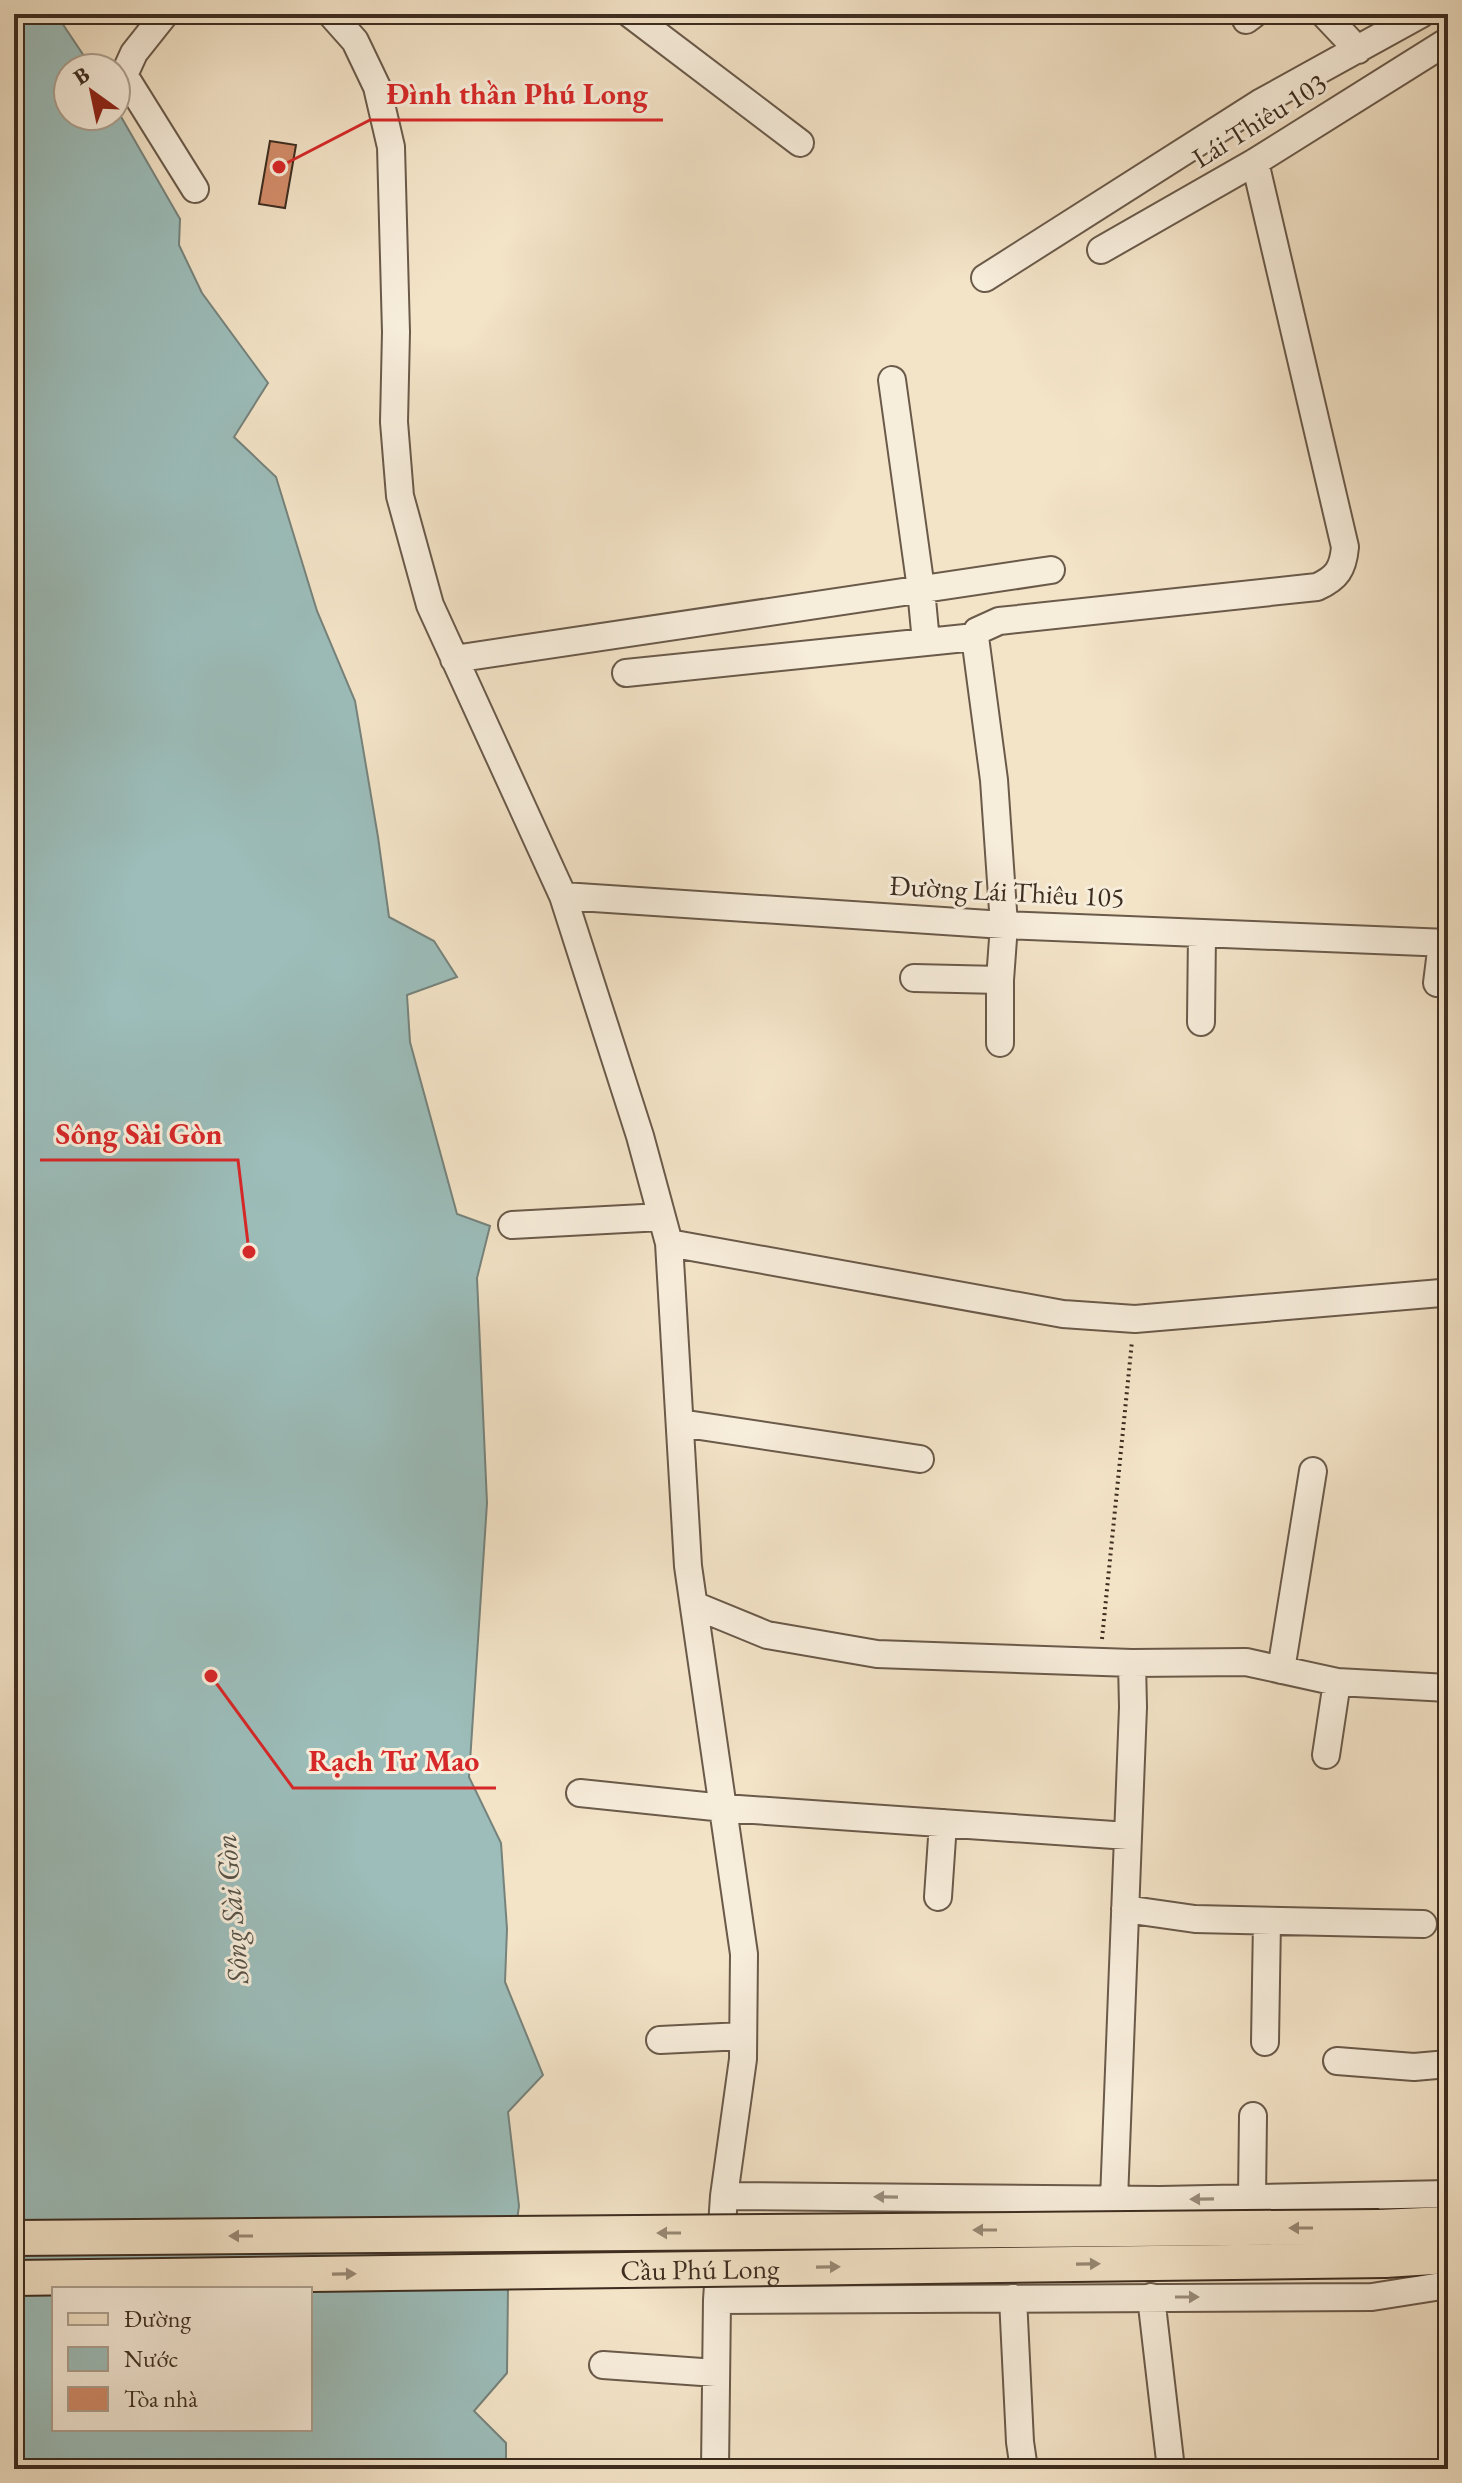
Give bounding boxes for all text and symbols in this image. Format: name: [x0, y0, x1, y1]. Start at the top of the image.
north arrow: [52, 52, 132, 132]
text: B: [68, 60, 95, 92]
street label: Lái Thiêu 103: [1185, 65, 1333, 175]
callout: Đình thần Phú Long: [370, 66, 663, 120]
text: Đình thần Phú Long: [386, 74, 649, 113]
street label: Đường Lái Thiêu 105: [889, 867, 1125, 915]
callout: Sông Sài Gòn: [40, 1106, 238, 1160]
text: Sông Sài Gòn: [56, 1114, 222, 1153]
callout: Rạch Tư Mao: [293, 1734, 496, 1788]
text: Rạch Tư Mao: [309, 1741, 479, 1780]
water label: Sông Sài Gòn: [206, 1832, 258, 1987]
one-way arrow: [873, 2191, 898, 2204]
one-way arrow: [1189, 2193, 1214, 2205]
one-way arrow: [1288, 2222, 1313, 2234]
one-way arrow: [972, 2224, 997, 2236]
one-way arrow: [656, 2226, 681, 2239]
one-way arrow: [228, 2230, 253, 2242]
street label: Cầu Phú Long: [620, 2250, 780, 2288]
one-way arrow: [1076, 2258, 1101, 2270]
one-way arrow: [816, 2261, 841, 2274]
one-way arrow: [332, 2268, 357, 2280]
legend: [52, 2287, 312, 2431]
one-way arrow: [1175, 2291, 1200, 2303]
text: Đường: [124, 2303, 191, 2334]
text: Nước: [124, 2343, 178, 2374]
text: Tòa nhà: [124, 2383, 198, 2414]

